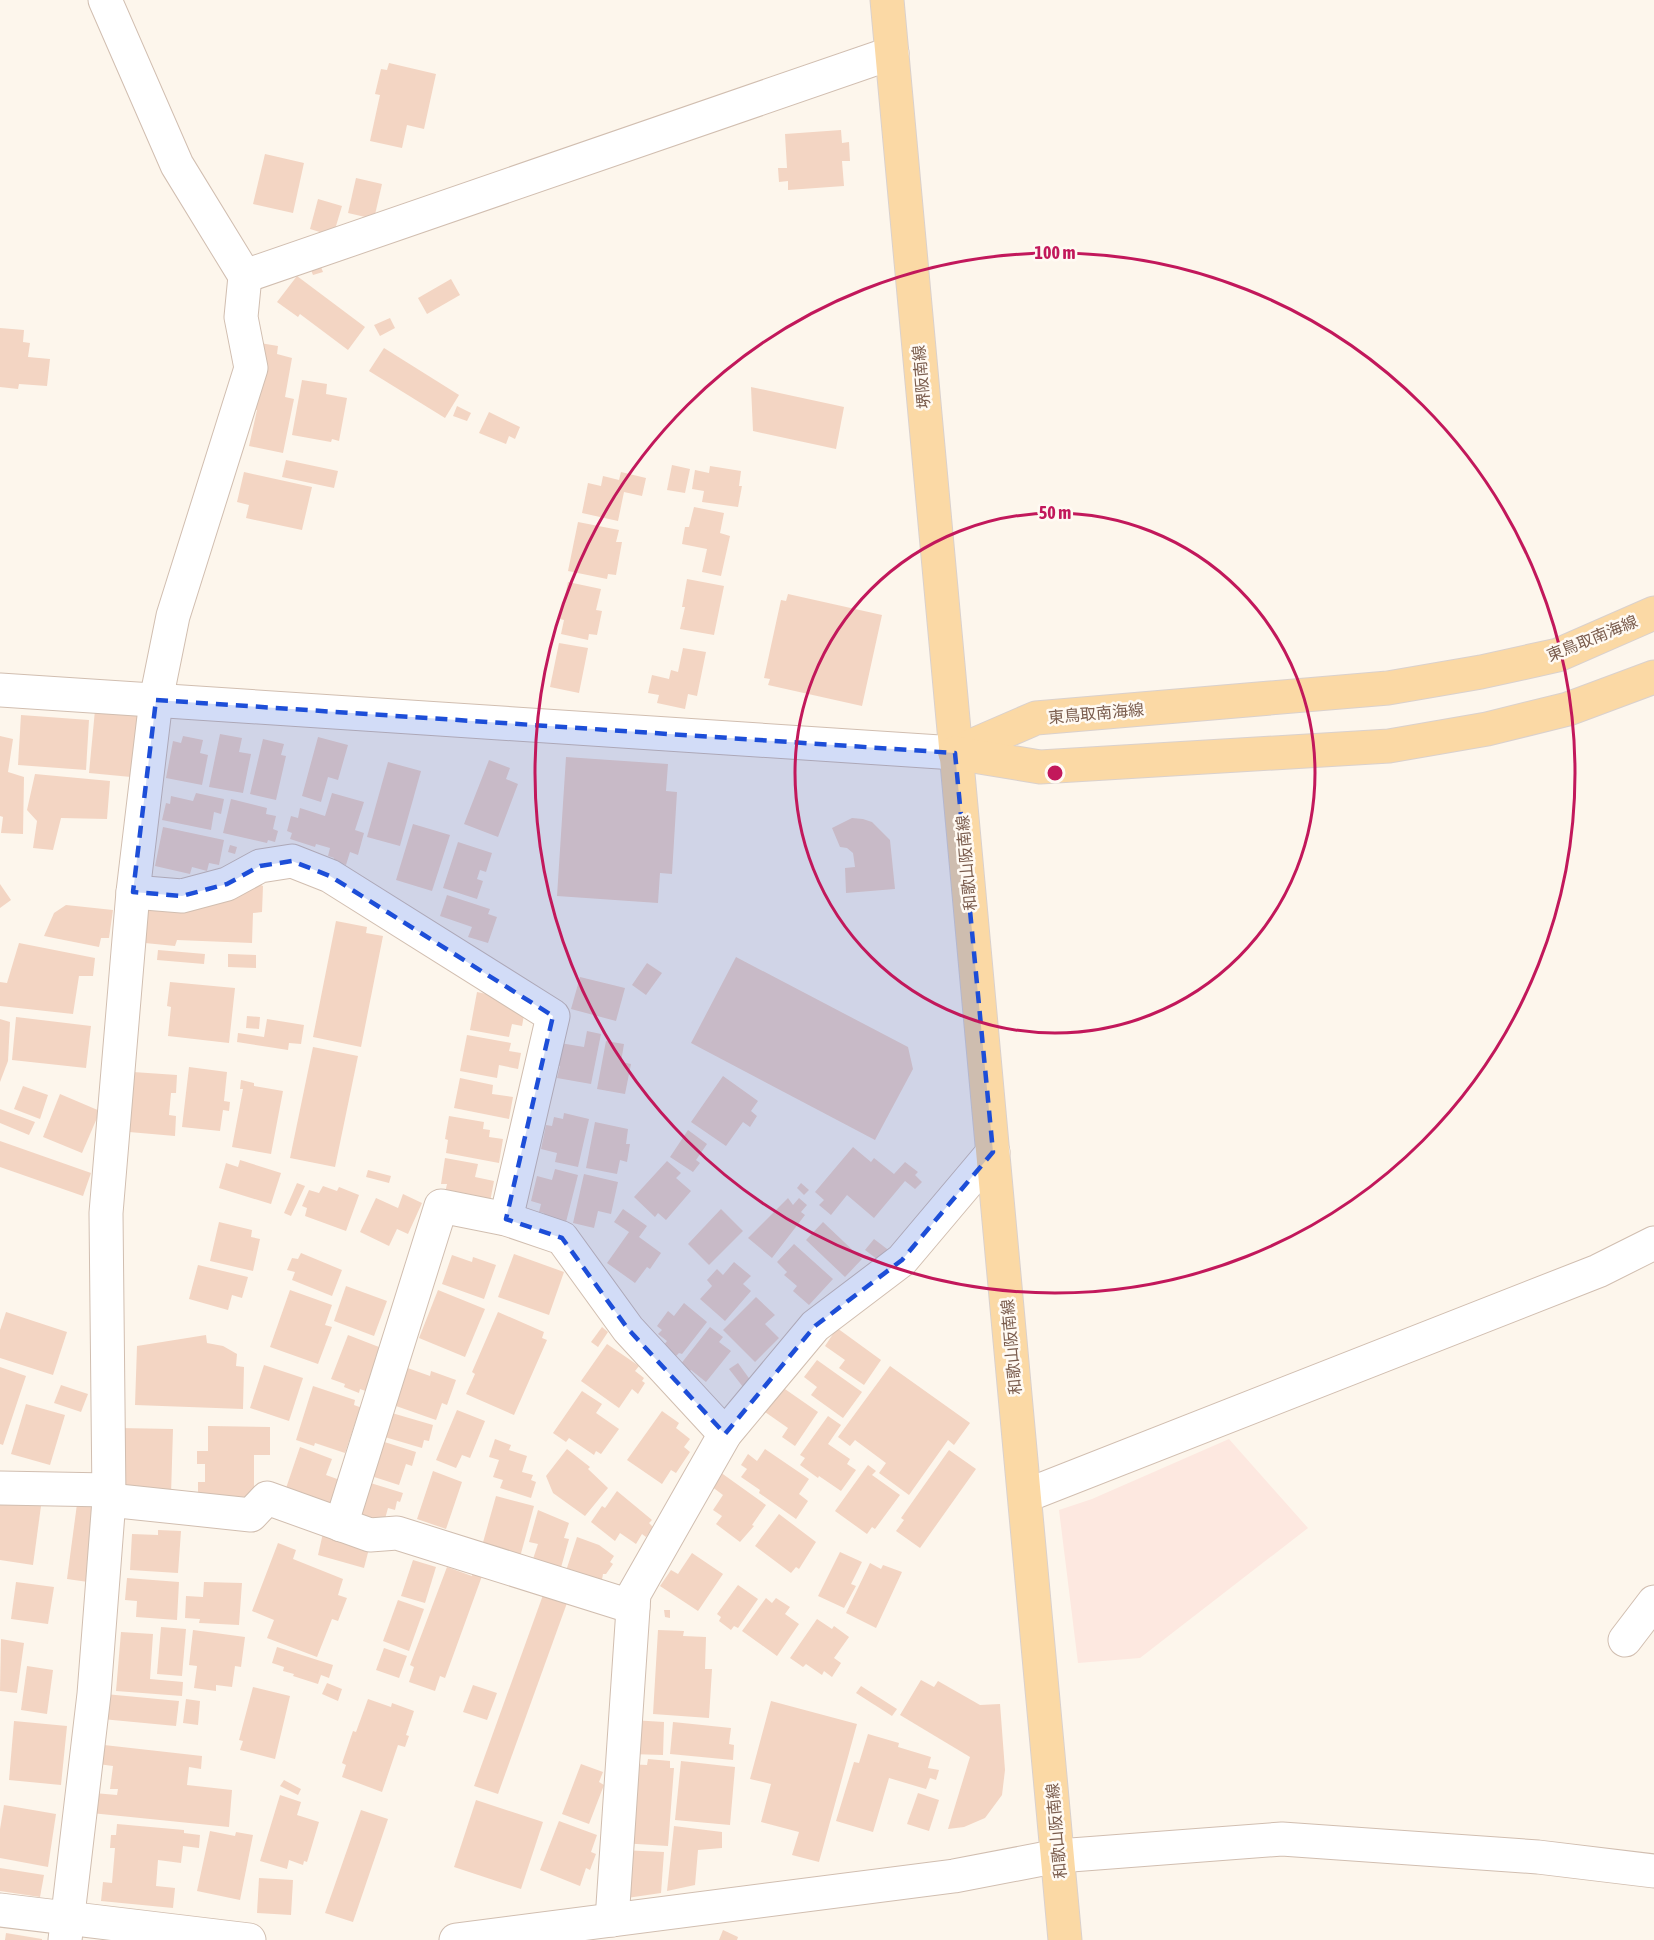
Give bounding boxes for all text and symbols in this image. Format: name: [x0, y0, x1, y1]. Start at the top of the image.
text: 100 m: [1035, 242, 1075, 263]
street label: 堺阪南線: [909, 344, 933, 410]
text: 50 m: [1039, 502, 1071, 523]
street label: 東鳥取南海線: [1544, 612, 1640, 664]
street label: 東鳥取南海線: [1047, 700, 1145, 726]
centre of rings: [1045, 763, 1065, 783]
street label: 和歌山阪南線: [953, 814, 979, 912]
street label: 和歌山阪南線: [998, 1298, 1024, 1396]
street label: 和歌山阪南線: [1043, 1782, 1069, 1880]

